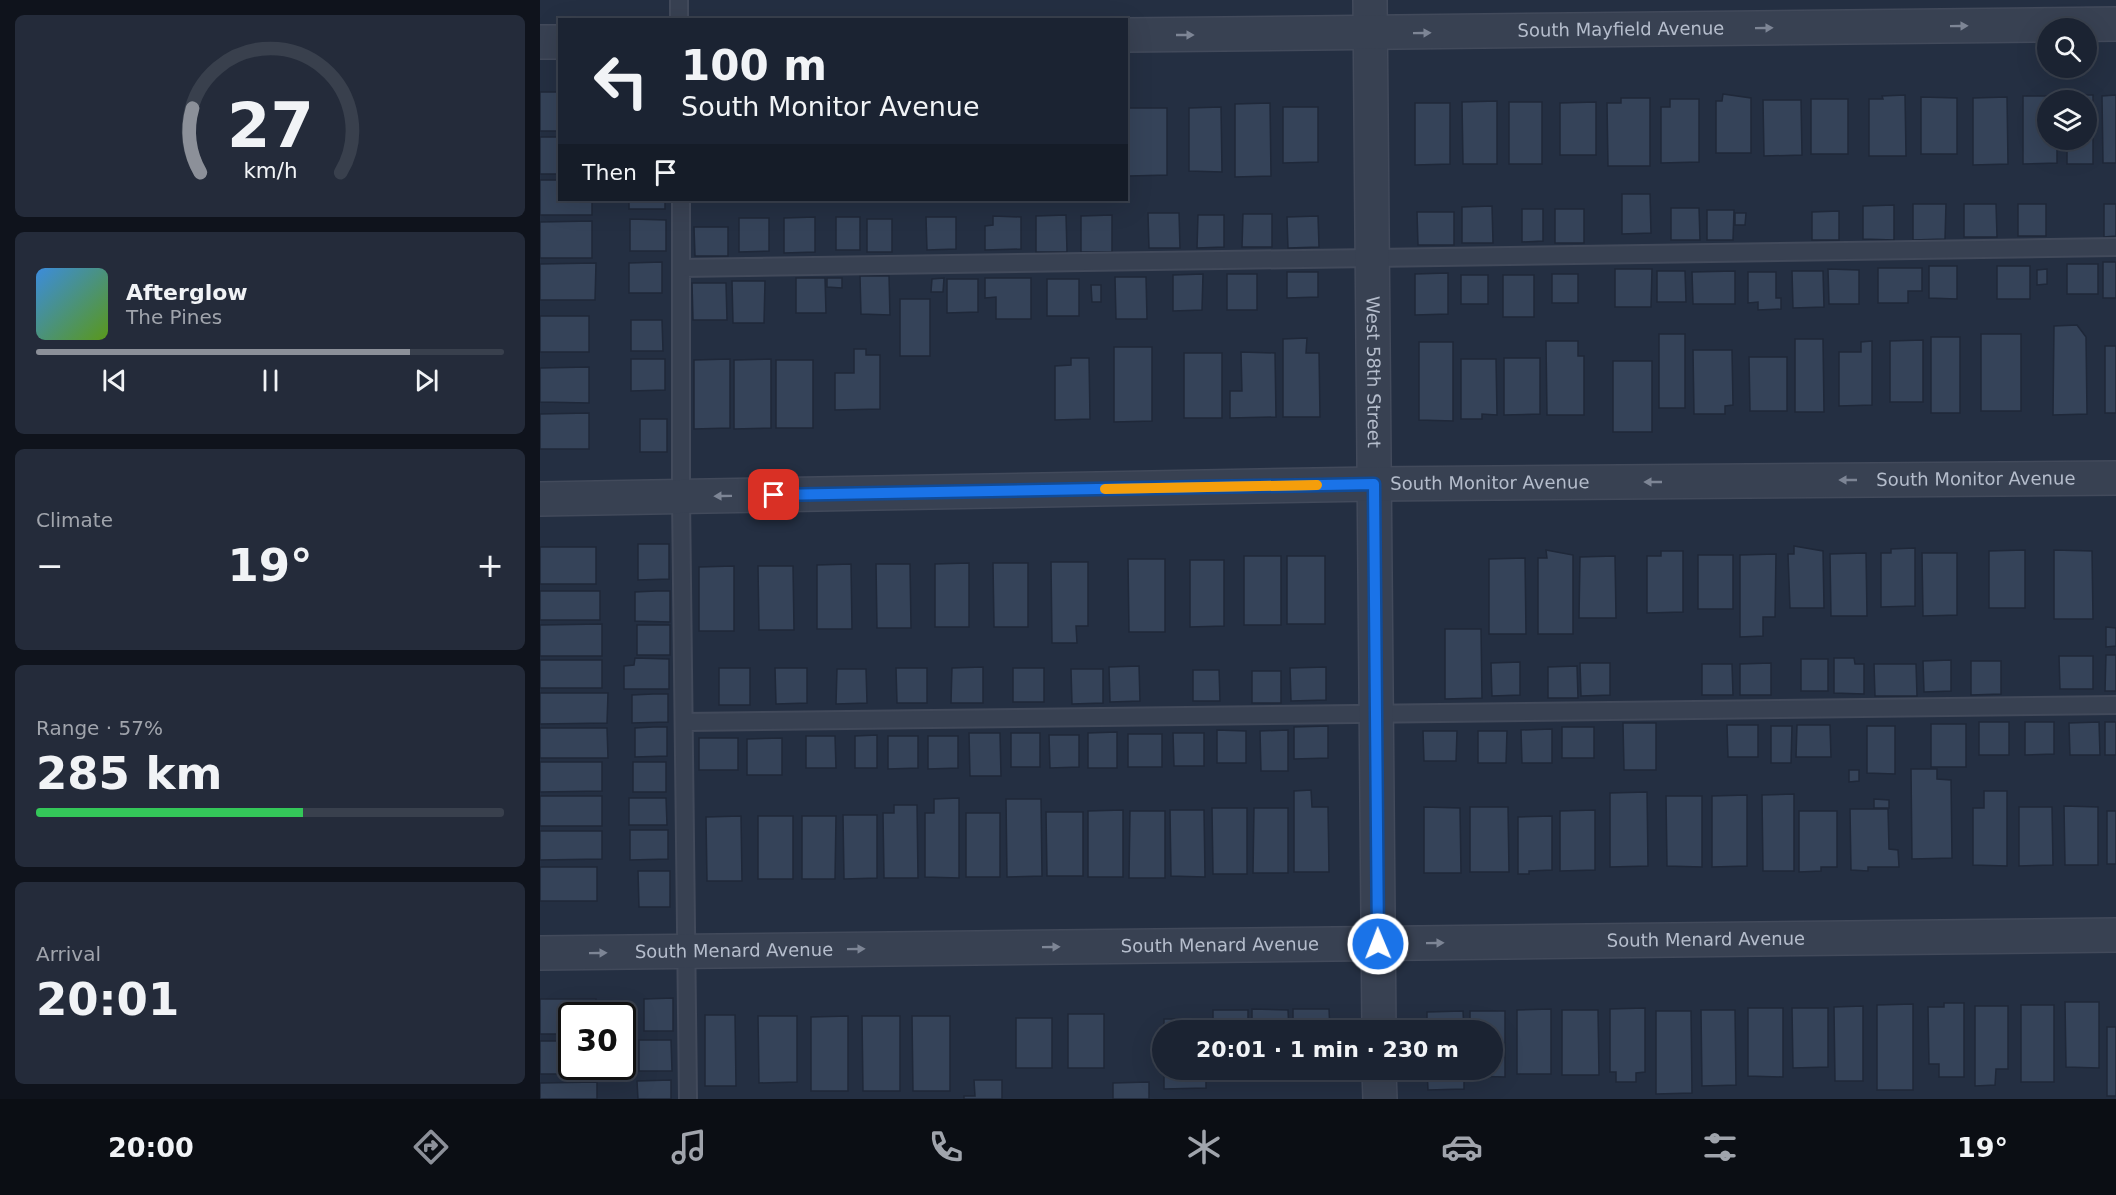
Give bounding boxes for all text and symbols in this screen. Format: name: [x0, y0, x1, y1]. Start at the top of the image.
street label: South Mayfield Avenue: [1517, 17, 1724, 41]
map controls: [2037, 18, 2097, 150]
button: search: [2037, 18, 2097, 78]
one-way arrow: [1949, 21, 1968, 31]
one-way arrow: [1754, 24, 1773, 33]
one-way arrow: [1412, 28, 1431, 37]
one-way arrow: [1175, 30, 1194, 40]
text: 100 m: [681, 41, 827, 90]
icon: left: [582, 42, 660, 120]
text: 27: [227, 89, 313, 162]
button: layers: [2037, 90, 2097, 150]
text: South Monitor Avenue: [681, 91, 980, 122]
icon: arrive: [649, 156, 682, 189]
text: km/h: [243, 158, 297, 183]
text: Then: [582, 160, 637, 185]
text: Afterglow: [126, 280, 248, 305]
street label: West 58th Street: [1363, 296, 1385, 448]
text: The Pines: [126, 305, 222, 329]
icon: previous: [98, 364, 131, 397]
icon: pause: [254, 364, 287, 397]
icon: next: [410, 364, 443, 397]
street label: South Monitor Avenue: [1876, 467, 2076, 490]
pin: [748, 469, 799, 520]
street label: South Monitor Avenue: [1390, 471, 1590, 494]
one-way arrow: [1838, 475, 1857, 485]
one-way arrow: [1643, 477, 1662, 487]
icon: arrive: [757, 478, 790, 511]
one-way arrow: [713, 491, 732, 501]
text: Climate: [36, 508, 113, 532]
text: 19°: [227, 539, 313, 592]
text: −: [36, 546, 64, 585]
text: +: [476, 546, 504, 585]
text: Range · 57%: [36, 716, 163, 740]
text: 285 km: [36, 747, 222, 800]
position arrow: [1346, 912, 1410, 976]
street label: South Menard Avenue: [1607, 928, 1805, 951]
street label: South Menard Avenue: [1121, 933, 1319, 956]
one-way arrow: [1426, 938, 1445, 948]
street label: South Menard Avenue: [635, 939, 833, 962]
text: Arrival: [36, 942, 101, 966]
one-way arrow: [1042, 942, 1061, 952]
one-way arrow: [847, 945, 866, 954]
one-way arrow: [589, 948, 608, 957]
text: 20:01: [36, 973, 179, 1026]
speed limit sign: 30: [558, 1002, 636, 1080]
text: 20:01 · 1 min · 230 m: [1196, 1037, 1459, 1062]
icon: directions: [410, 1126, 452, 1168]
icon: music: [668, 1126, 710, 1168]
icon: phone: [925, 1126, 967, 1168]
icon: climate: [1183, 1126, 1225, 1168]
icon: car: [1441, 1126, 1483, 1168]
icon: filters: [1699, 1126, 1741, 1168]
text: 20:00: [108, 1132, 194, 1163]
text: 19°: [1957, 1132, 2008, 1163]

